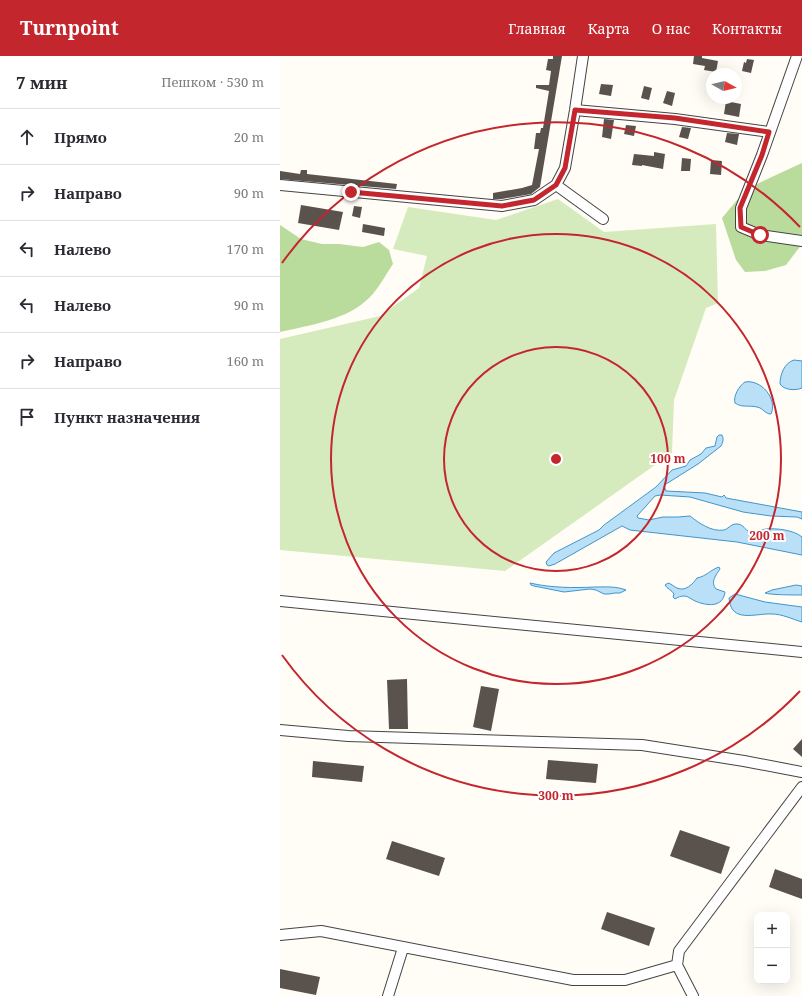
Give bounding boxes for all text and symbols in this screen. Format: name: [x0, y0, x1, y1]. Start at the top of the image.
text: Turnpoint: [20, 15, 119, 41]
text: Главная: [508, 19, 566, 38]
text: Карта: [588, 19, 630, 38]
text: О нас: [652, 19, 690, 38]
text: Контакты: [712, 19, 782, 38]
north arrow: [706, 68, 742, 104]
text: 7 мин: [16, 71, 68, 94]
text: Пешком · 530 m: [161, 73, 264, 91]
icon: ahead: [16, 126, 38, 148]
text: Прямо: [54, 127, 107, 147]
text: 20 m: [234, 128, 264, 146]
icon: right: [16, 182, 38, 204]
text: Направо: [54, 183, 122, 203]
route end: [342, 183, 360, 201]
text: 90 m: [234, 184, 264, 202]
route start: [751, 226, 769, 244]
icon: left: [16, 238, 38, 260]
text: Налево: [54, 239, 111, 259]
text: 170 m: [227, 240, 264, 258]
icon: left: [16, 294, 38, 316]
text: Налево: [54, 295, 111, 315]
text: 90 m: [234, 296, 264, 314]
icon: right: [16, 350, 38, 372]
text: Направо: [54, 351, 122, 371]
text: 160 m: [227, 352, 264, 370]
icon: arrive: [16, 406, 38, 428]
text: Пункт назначения: [54, 407, 200, 427]
text: 100 m: [650, 450, 686, 467]
centre of rings: [549, 452, 563, 466]
text: 200 m: [749, 527, 785, 544]
text: 300 m: [538, 787, 574, 804]
map controls: [754, 912, 790, 984]
button: +: [754, 912, 790, 948]
button: −: [754, 948, 790, 984]

